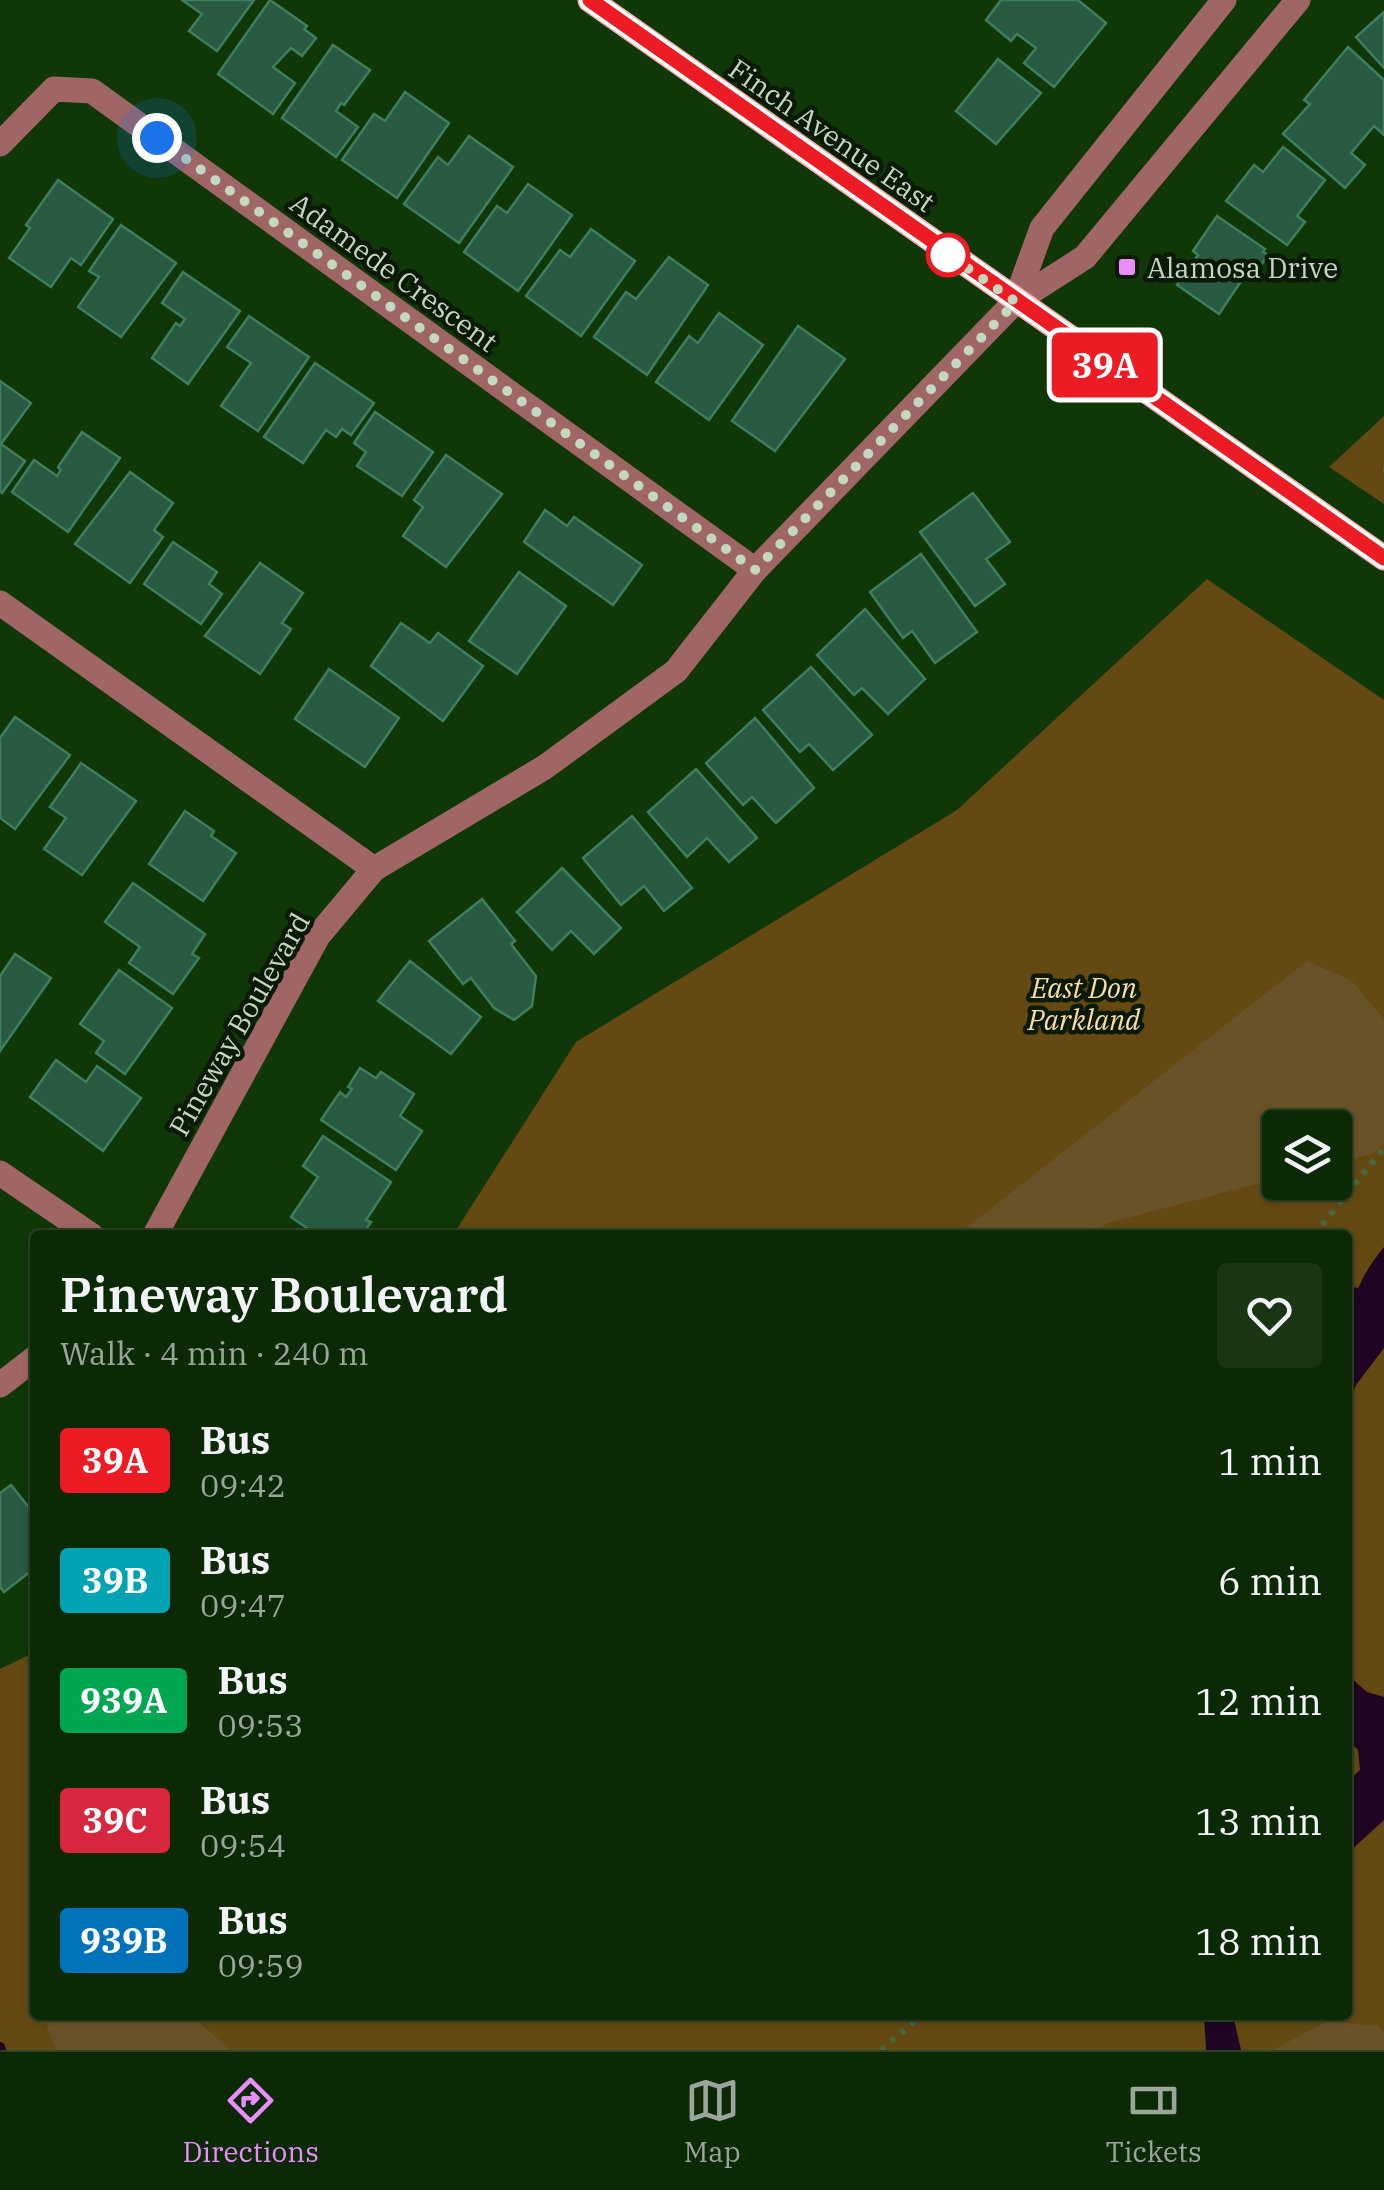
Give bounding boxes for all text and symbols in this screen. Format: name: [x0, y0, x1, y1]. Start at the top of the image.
street label: Finch Avenue East: [722, 50, 942, 220]
your location: [132, 113, 182, 163]
street label: Adamede Crescent: [283, 184, 505, 360]
unlabelled marker: [927, 234, 969, 276]
place label: Alamosa Drive: [1147, 249, 1338, 286]
marker: Alamosa Drive: [1116, 256, 1138, 278]
line badge: 39A: [1048, 332, 1162, 398]
text: 39A: [1072, 342, 1138, 388]
street label: Pineway Boulevard: [160, 906, 318, 1142]
park label: East Don Parkland: [1027, 969, 1141, 1038]
map controls: [1262, 1110, 1352, 1200]
button: layers: [1262, 1110, 1352, 1200]
text: Pineway Boulevard: [60, 1263, 508, 1325]
button: heart: [1217, 1263, 1322, 1368]
text: Walk · 4 min · 240 m: [60, 1332, 368, 1374]
text: Bus: [200, 1415, 270, 1464]
text: 1 min: [1218, 1436, 1322, 1485]
text: 39A: [82, 1437, 148, 1483]
text: 09:42: [200, 1464, 286, 1506]
text: Bus: [200, 1535, 270, 1584]
text: 6 min: [1218, 1556, 1322, 1605]
text: 39B: [82, 1557, 148, 1603]
text: 09:47: [200, 1584, 286, 1626]
text: Bus: [217, 1655, 288, 1704]
text: 12 min: [1195, 1676, 1322, 1725]
text: 939A: [80, 1677, 167, 1723]
text: 09:53: [217, 1704, 304, 1746]
text: Bus: [200, 1775, 270, 1824]
text: 13 min: [1195, 1796, 1322, 1845]
text: 39C: [82, 1797, 148, 1843]
text: 09:54: [200, 1824, 286, 1866]
text: Bus: [218, 1895, 288, 1944]
text: 18 min: [1195, 1916, 1322, 1965]
text: 939B: [80, 1917, 168, 1963]
text: 09:59: [218, 1944, 304, 1986]
tab: Directions: [182, 2073, 319, 2170]
tab: Map: [684, 2073, 741, 2170]
tab: Tickets: [1106, 2073, 1202, 2170]

